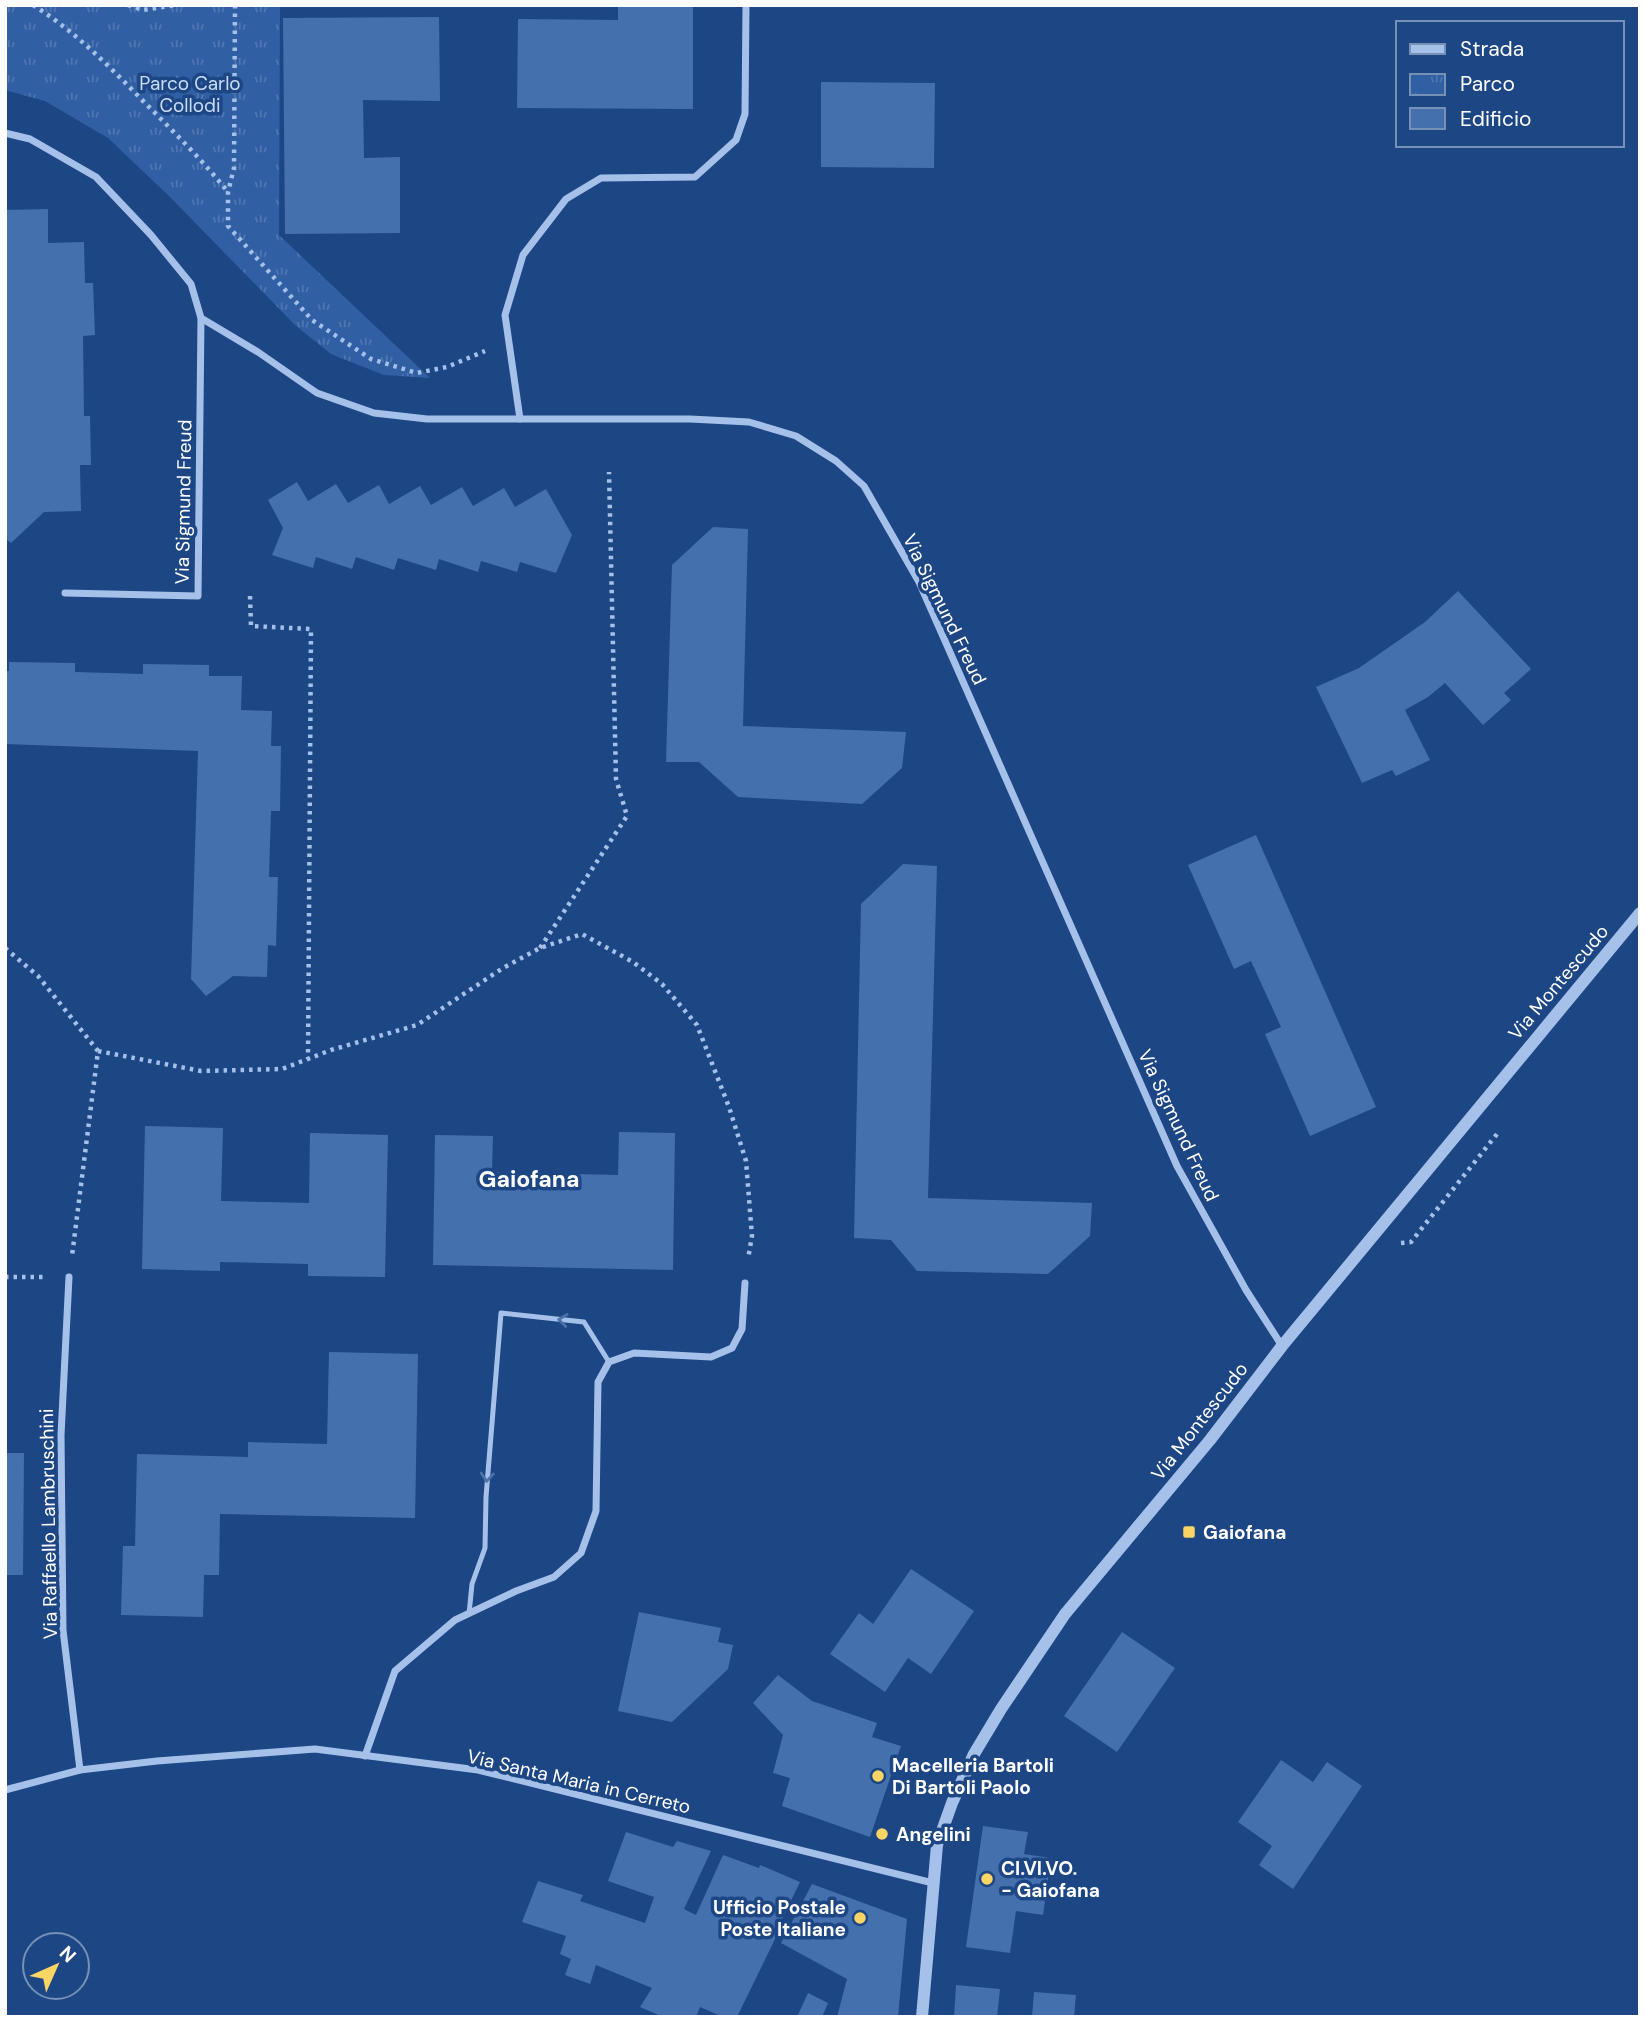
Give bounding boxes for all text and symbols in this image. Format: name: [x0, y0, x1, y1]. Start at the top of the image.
legend: [1396, 21, 1624, 147]
text: Strada: [1460, 35, 1524, 63]
text: Parco: [1460, 70, 1515, 98]
park label: Parco Carlo Collodi: [139, 71, 241, 118]
text: Edificio: [1460, 105, 1531, 133]
street label: Via Sigmund Freud: [170, 419, 197, 585]
street label: Via Sigmund Freud: [897, 530, 992, 689]
street label: Via Montescudo: [1503, 919, 1614, 1045]
street label: Via Sigmund Freud: [1132, 1045, 1225, 1205]
district label: Gaiofana: [479, 1164, 579, 1194]
one-way arrow: [557, 1313, 568, 1328]
street label: Via Montescudo: [1145, 1357, 1253, 1485]
street label: Via Raffaello Lambruschini: [34, 1408, 63, 1640]
one-way arrow: [480, 1472, 495, 1483]
place label: Gaiofana: [1203, 1520, 1286, 1545]
marker: Gaiofana: [1181, 1524, 1197, 1540]
street label: Via Santa Maria in Cerreto: [465, 1744, 693, 1819]
place label: Macelleria Bartoli Di Bartoli Paolo: [892, 1753, 1054, 1800]
marker: Macelleria Bartoli Di Bartoli Paolo: [870, 1768, 886, 1784]
place label: Angelini: [896, 1822, 971, 1847]
marker: Angelini: [874, 1826, 890, 1842]
place label: CI.VI.VO. - Gaiofana: [1001, 1856, 1100, 1903]
marker: CI.VI.VO. - Gaiofana: [979, 1871, 995, 1887]
place label: Ufficio Postale Poste Italiane: [713, 1895, 846, 1942]
marker: Ufficio Postale Poste Italiane: [852, 1910, 868, 1926]
north arrow: [21, 1931, 91, 2001]
text: N: [54, 1941, 81, 1968]

